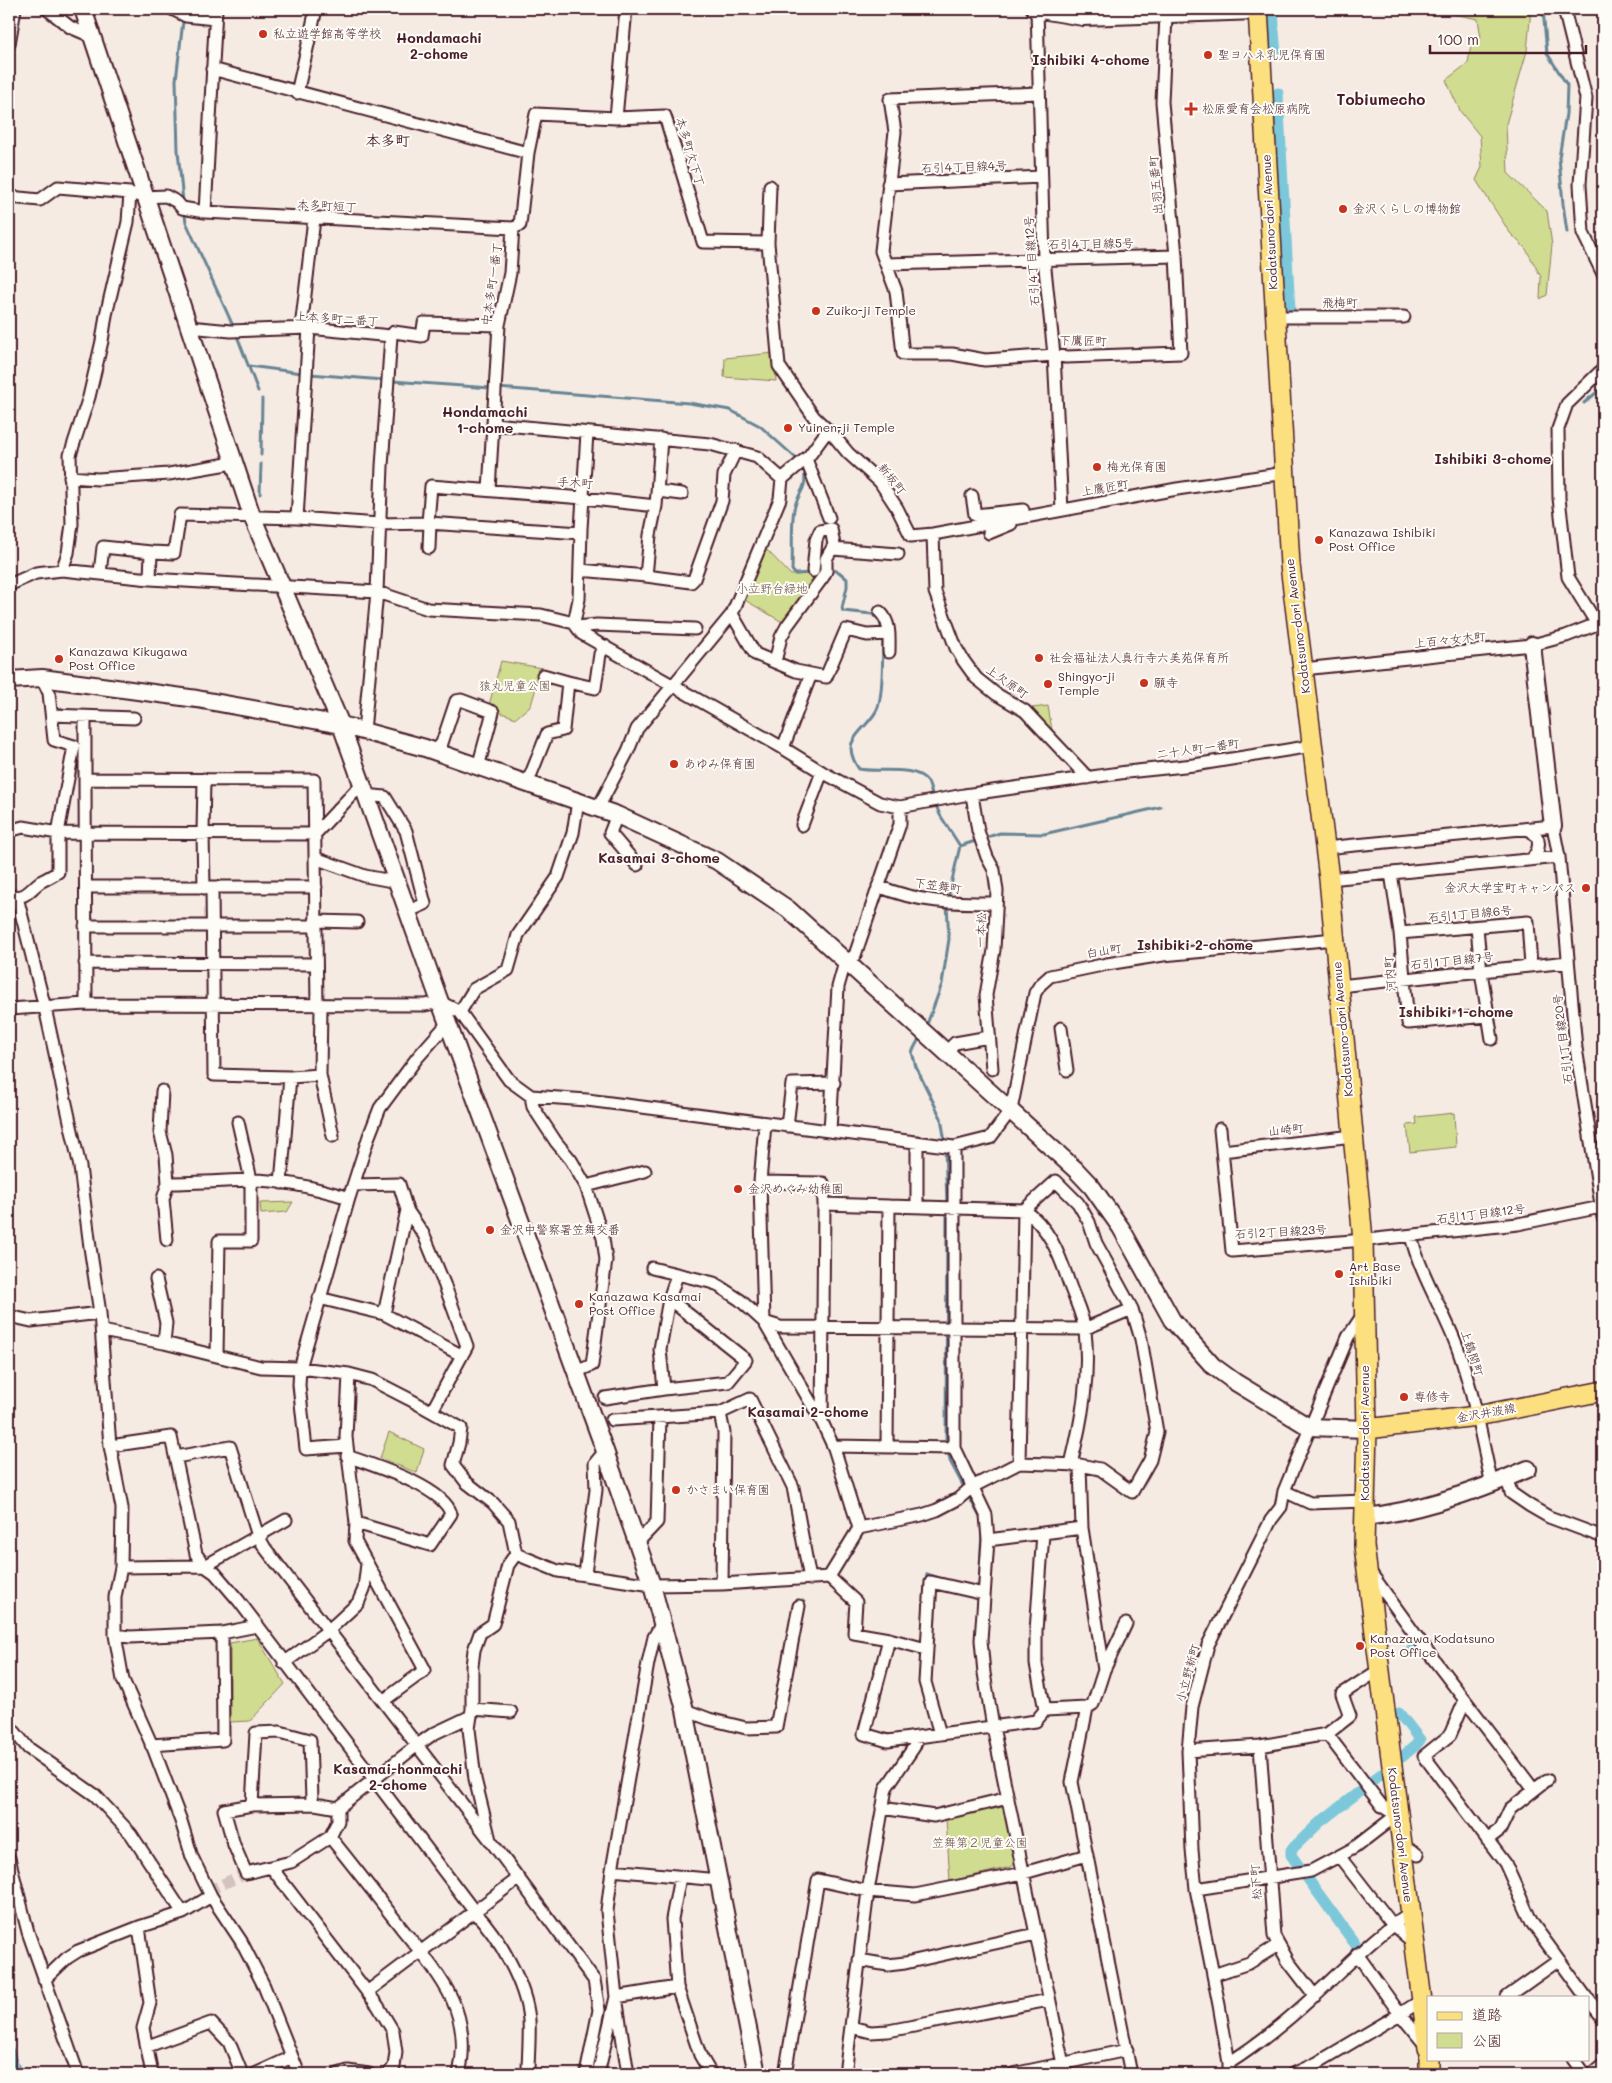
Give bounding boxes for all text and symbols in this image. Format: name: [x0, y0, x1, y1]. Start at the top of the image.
scale bar: [1430, 22, 1586, 54]
place label: 私立遊学館高等学校: [273, 25, 381, 41]
marker: 私立遊学館高等学校: [257, 28, 269, 40]
district label: Hondamachi 2-chome: [396, 28, 482, 63]
text: 100 m: [1437, 29, 1479, 49]
place label: 聖ヨハネ乳児保育園: [1218, 46, 1326, 62]
marker: 聖ヨハネ乳児保育園: [1202, 49, 1214, 61]
district label: Ishibiki 4-chome: [1032, 50, 1150, 69]
district label: Tobiumecho: [1337, 89, 1425, 109]
place label: 松原愛育会松原病院: [1202, 100, 1310, 116]
marker: 松原愛育会松原病院: [1184, 102, 1198, 116]
street label: 本多町欠下丁: [673, 115, 709, 188]
district label: 本多町: [365, 130, 411, 150]
street label: 出羽五番町: [1144, 154, 1166, 216]
street label: Kodatsuno-dori Avenue: [1257, 154, 1281, 290]
street label: 石引4丁目線4号: [921, 157, 1007, 175]
street label: 本多町短丁: [297, 195, 357, 215]
place label: 金沢くらしの博物館: [1353, 200, 1461, 216]
marker: 金沢くらしの博物館: [1337, 203, 1349, 215]
street label: 石引4丁目線12号: [1020, 215, 1042, 307]
street label: 石引4丁目線5号: [1048, 234, 1134, 252]
street label: 中本多町一番丁: [477, 241, 505, 327]
street label: 飛梅町: [1322, 294, 1358, 310]
place label: Zuiko-ji Temple: [826, 302, 916, 318]
marker: Zuiko-ji Temple: [810, 305, 822, 317]
street label: 上本多町二番丁: [295, 307, 380, 329]
street label: 下鷹匠町: [1059, 332, 1107, 348]
district label: Hondamachi 1-chome: [442, 402, 528, 437]
place label: Yuinen-ji Temple: [798, 419, 895, 435]
marker: Yuinen-ji Temple: [782, 422, 794, 434]
district label: Ishibiki 3-chome: [1435, 449, 1551, 468]
place label: 梅光保育園: [1107, 458, 1167, 474]
street label: 新坂町: [875, 459, 910, 497]
marker: 梅光保育園: [1091, 461, 1103, 473]
street label: 手木町: [556, 472, 594, 492]
street label: 上鷹匠町: [1080, 475, 1130, 499]
place label: Kanazawa Ishibiki Post Office: [1329, 524, 1436, 554]
marker: Kanazawa Ishibiki Post Office: [1313, 534, 1325, 546]
street label: Kodatsuno-dori Avenue: [1281, 558, 1313, 694]
park label: 小立野台緑地: [736, 580, 808, 596]
street label: 上百々女木町: [1413, 627, 1487, 651]
place label: Kanazawa Kikugawa Post Office: [69, 643, 188, 673]
place label: 社会福祉法人真行寺六美苑保育所: [1049, 649, 1229, 665]
marker: 社会福祉法人真行寺六美苑保育所: [1033, 652, 1045, 664]
marker: Kanazawa Kikugawa Post Office: [53, 653, 65, 665]
street label: 上欠原町: [983, 661, 1032, 702]
place label: Shingyo-ji Temple: [1058, 668, 1115, 698]
place label: 願寺: [1154, 674, 1178, 690]
park label: 猿丸児童公園: [479, 677, 551, 693]
marker: 願寺: [1138, 677, 1150, 689]
marker: Shingyo-ji Temple: [1042, 678, 1054, 690]
street label: 二十人町一番町: [1155, 734, 1241, 762]
place label: あゆみ保育園: [684, 755, 756, 771]
marker: あゆみ保育園: [668, 758, 680, 770]
district label: Kasamai 3-chome: [598, 848, 720, 867]
street label: 下笠舞町: [913, 874, 963, 896]
place label: 金沢大学宝町キャンパス: [1444, 879, 1576, 895]
marker: 金沢大学宝町キャンパス: [1580, 882, 1592, 894]
street label: 石引1丁目線6号: [1427, 901, 1513, 925]
street label: 一本松: [971, 912, 989, 948]
district label: Ishibiki 2-chome: [1137, 935, 1253, 954]
street label: 白山町: [1085, 939, 1123, 961]
street label: 石引1丁目線7号: [1409, 948, 1495, 972]
street label: 河内町: [1379, 955, 1399, 993]
street label: Kodatsuno-dori Avenue: [1328, 961, 1356, 1097]
street label: 石引1丁目線20号: [1548, 993, 1576, 1085]
district label: Ishibiki 1-chome: [1399, 1002, 1513, 1021]
street label: 山崎町: [1267, 1119, 1305, 1139]
place label: 金沢めぐみ幼稚園: [748, 1180, 844, 1196]
marker: 金沢めぐみ幼稚園: [732, 1183, 744, 1195]
street label: 石引1丁目線12号: [1436, 1200, 1526, 1226]
place label: 金沢中警察署笠舞交番: [500, 1221, 620, 1237]
street label: 石引2丁目線23号: [1234, 1221, 1328, 1241]
marker: 金沢中警察署笠舞交番: [484, 1224, 496, 1236]
place label: Art Base Ishibiki: [1349, 1258, 1401, 1288]
marker: Art Base Ishibiki: [1333, 1268, 1345, 1280]
place label: Kanazawa Kasamai Post Office: [589, 1288, 701, 1318]
marker: Kanazawa Kasamai Post Office: [573, 1298, 585, 1310]
street label: 上鶴間町: [1458, 1327, 1488, 1378]
street label: Kodatsuno-dori Avenue: [1356, 1365, 1372, 1501]
place label: 専修寺: [1414, 1388, 1450, 1404]
marker: 専修寺: [1398, 1391, 1410, 1403]
street label: 金沢井波線: [1455, 1399, 1517, 1425]
district label: Kasamai 2-chome: [747, 1402, 869, 1421]
place label: かさまい保育園: [686, 1481, 770, 1497]
marker: かさまい保育園: [670, 1484, 682, 1496]
place label: Kanazawa Kodatsuno Post Office: [1370, 1630, 1495, 1660]
marker: Kanazawa Kodatsuno Post Office: [1354, 1640, 1366, 1652]
street label: 小立野新町: [1172, 1642, 1203, 1704]
district label: Kasamai-honmachi 2-chome: [333, 1759, 463, 1794]
street label: Kodatsuno-dori Avenue: [1385, 1767, 1417, 1903]
park label: 笠舞第２児童公園: [932, 1834, 1028, 1850]
street label: 松下町: [1246, 1864, 1264, 1901]
legend: [1427, 1996, 1590, 2060]
text: 道路: [1472, 2004, 1502, 2024]
text: 公園: [1472, 2030, 1502, 2050]

